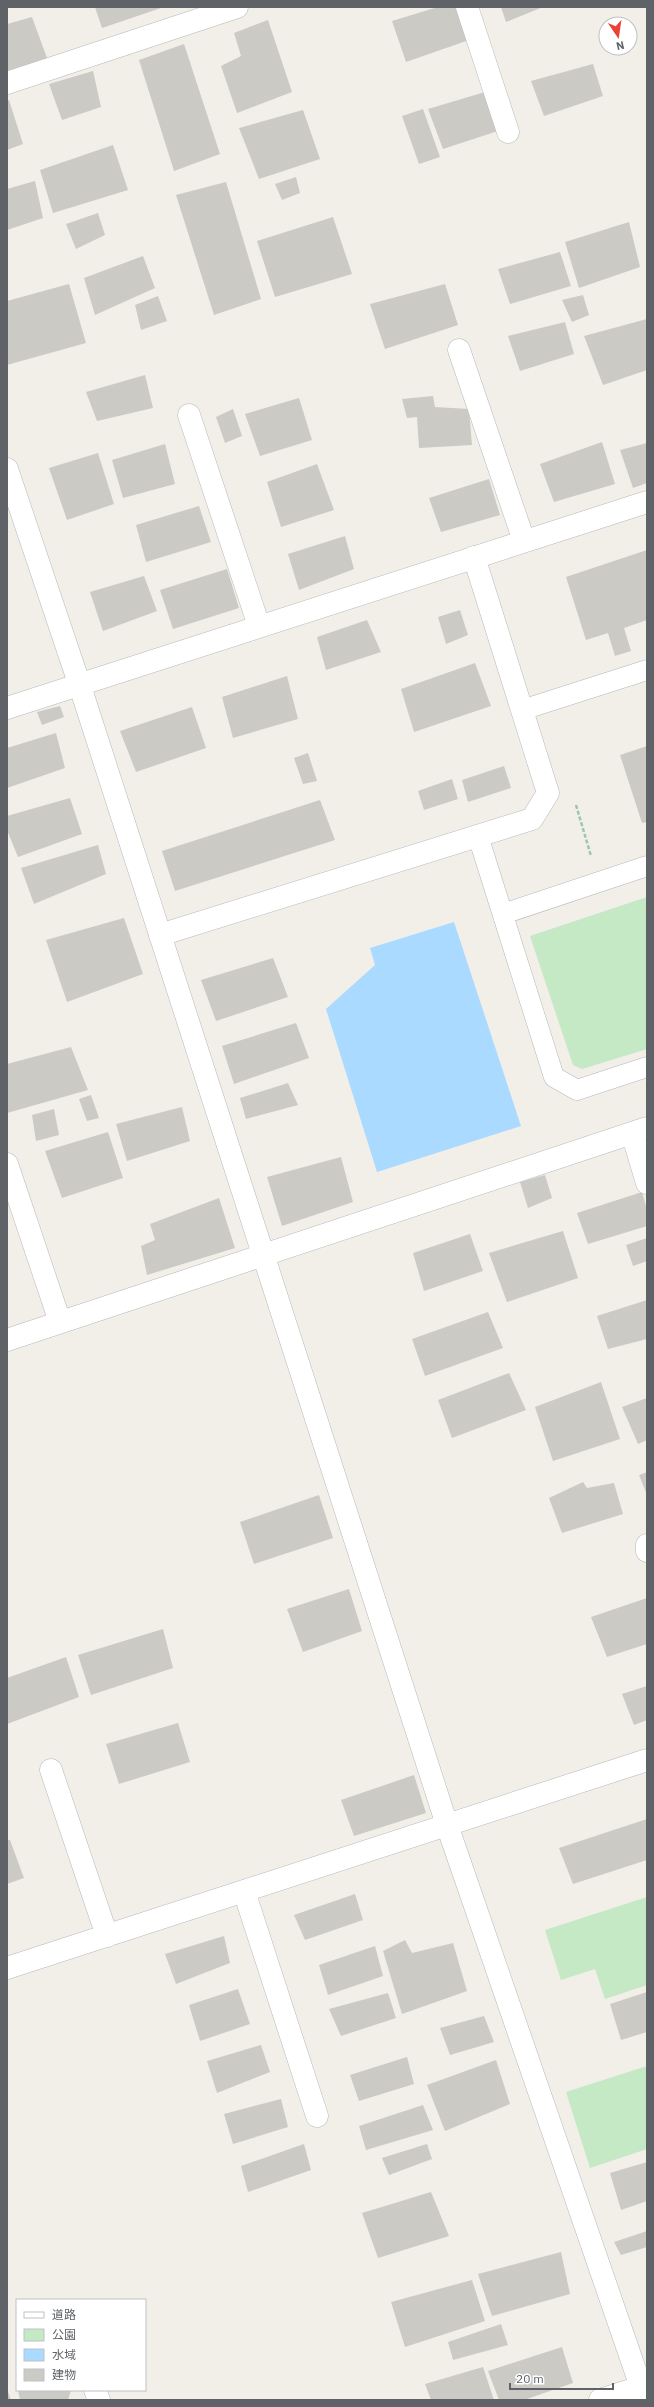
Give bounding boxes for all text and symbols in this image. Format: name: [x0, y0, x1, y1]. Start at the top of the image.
north arrow: [598, 16, 638, 56]
text: N: [615, 38, 626, 53]
legend: [16, 2299, 146, 2391]
text: 道路: [52, 2307, 76, 2322]
text: 公園: [52, 2327, 76, 2342]
text: 水域: [52, 2347, 76, 2362]
scale bar: [510, 2365, 613, 2391]
text: 建物: [52, 2367, 76, 2382]
text: 20 m: [516, 2371, 544, 2386]

